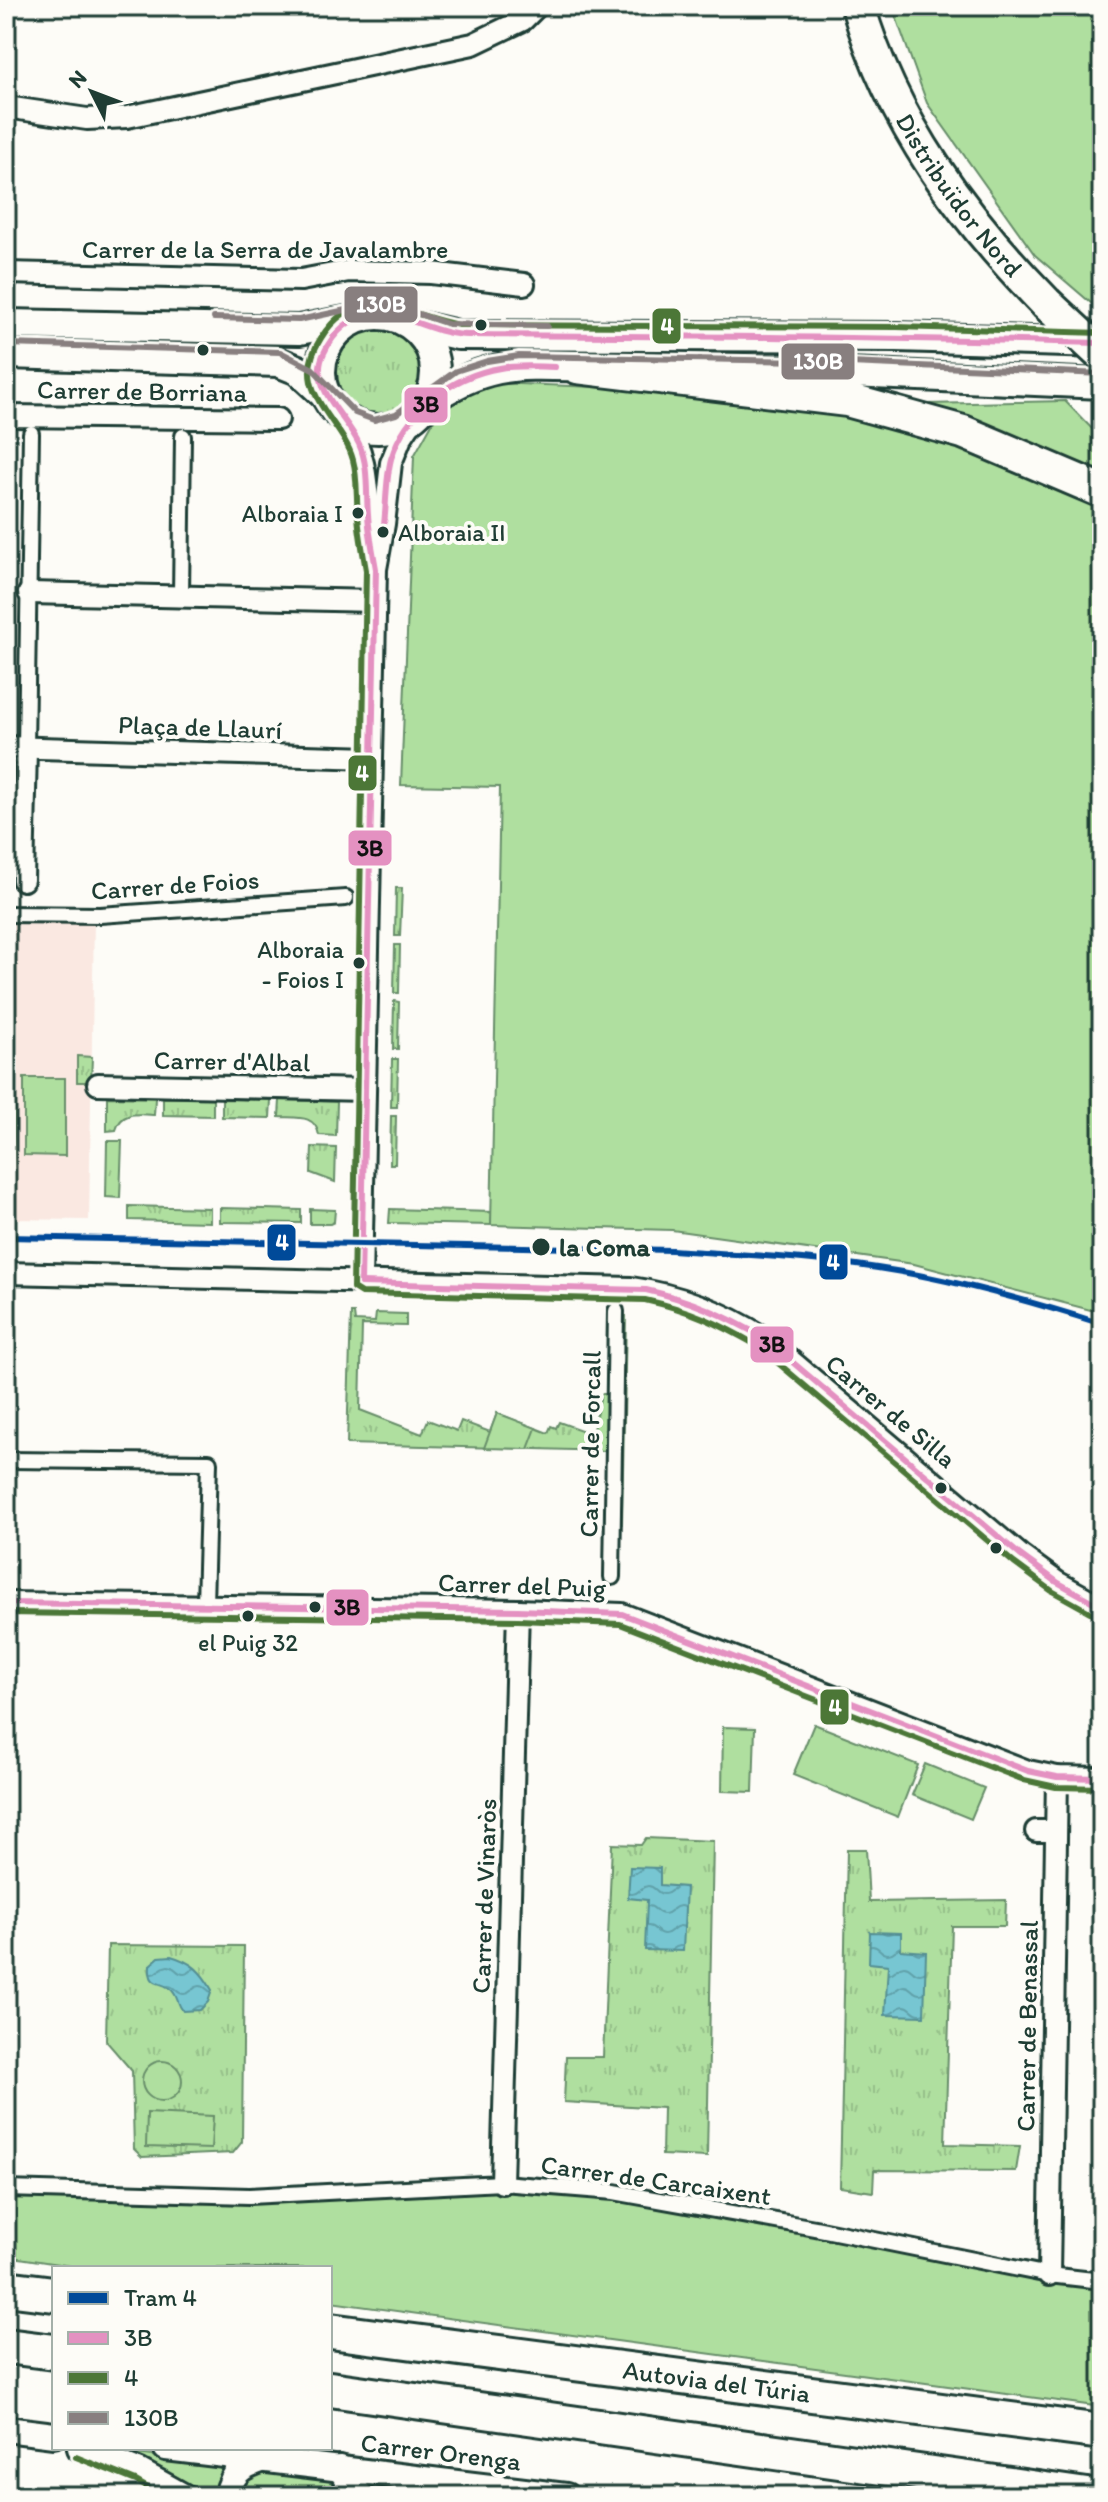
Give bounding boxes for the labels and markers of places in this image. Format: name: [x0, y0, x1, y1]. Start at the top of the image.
unlabelled marker: [473, 317, 489, 333]
unlabelled marker: [195, 342, 211, 358]
place label: Alboraia I: [242, 499, 343, 528]
marker: Alboraia I: [350, 505, 366, 521]
place label: Alboraia II: [398, 518, 505, 547]
marker: Alboraia II: [375, 524, 391, 540]
place label: Alboraia - Foios I: [257, 935, 344, 994]
marker: Alboraia - Foios I: [351, 955, 367, 971]
place label: la Coma: [559, 1231, 651, 1263]
marker: la Coma: [530, 1236, 552, 1258]
unlabelled marker: [933, 1480, 949, 1496]
unlabelled marker: [988, 1540, 1004, 1556]
unlabelled marker: [307, 1599, 323, 1615]
marker: el Puig 32: [240, 1608, 256, 1624]
place label: el Puig 32: [198, 1628, 298, 1657]

